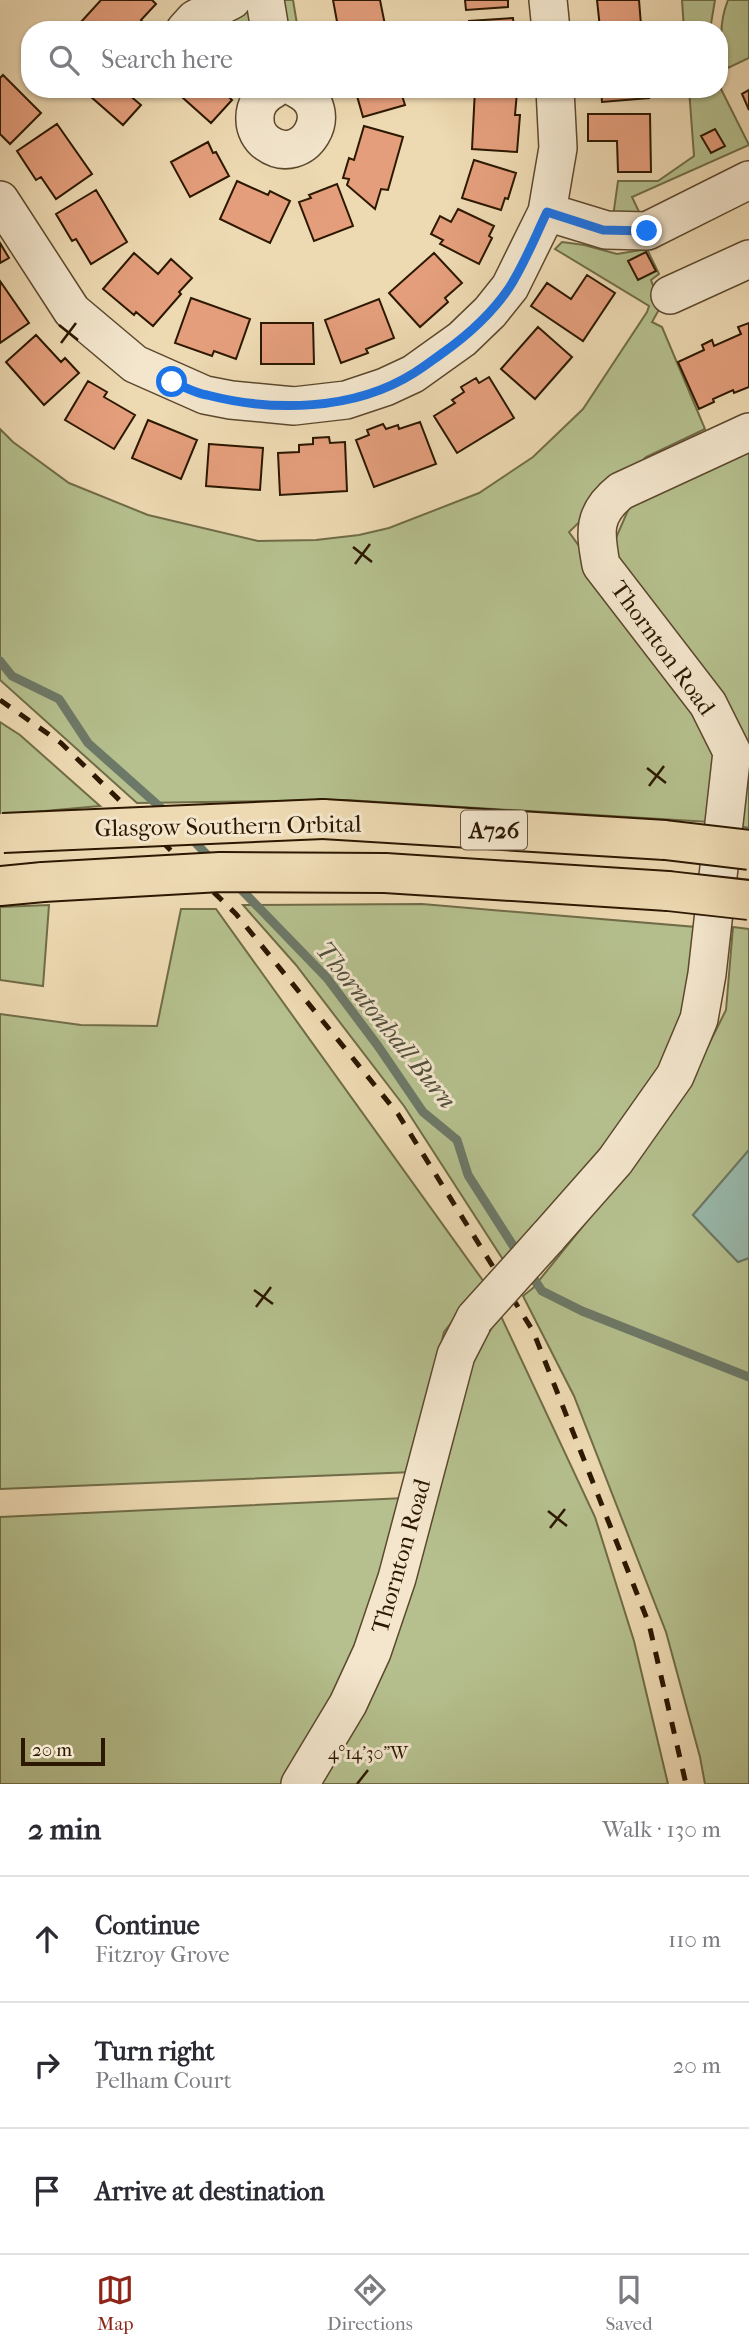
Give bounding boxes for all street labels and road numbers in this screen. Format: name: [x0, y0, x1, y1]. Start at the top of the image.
street label: Thornton Road: [605, 575, 722, 721]
street label: Glasgow Southern Orbital: [94, 810, 362, 842]
road number: A726: [461, 810, 527, 850]
street label: Thornton Road: [366, 1475, 437, 1636]

